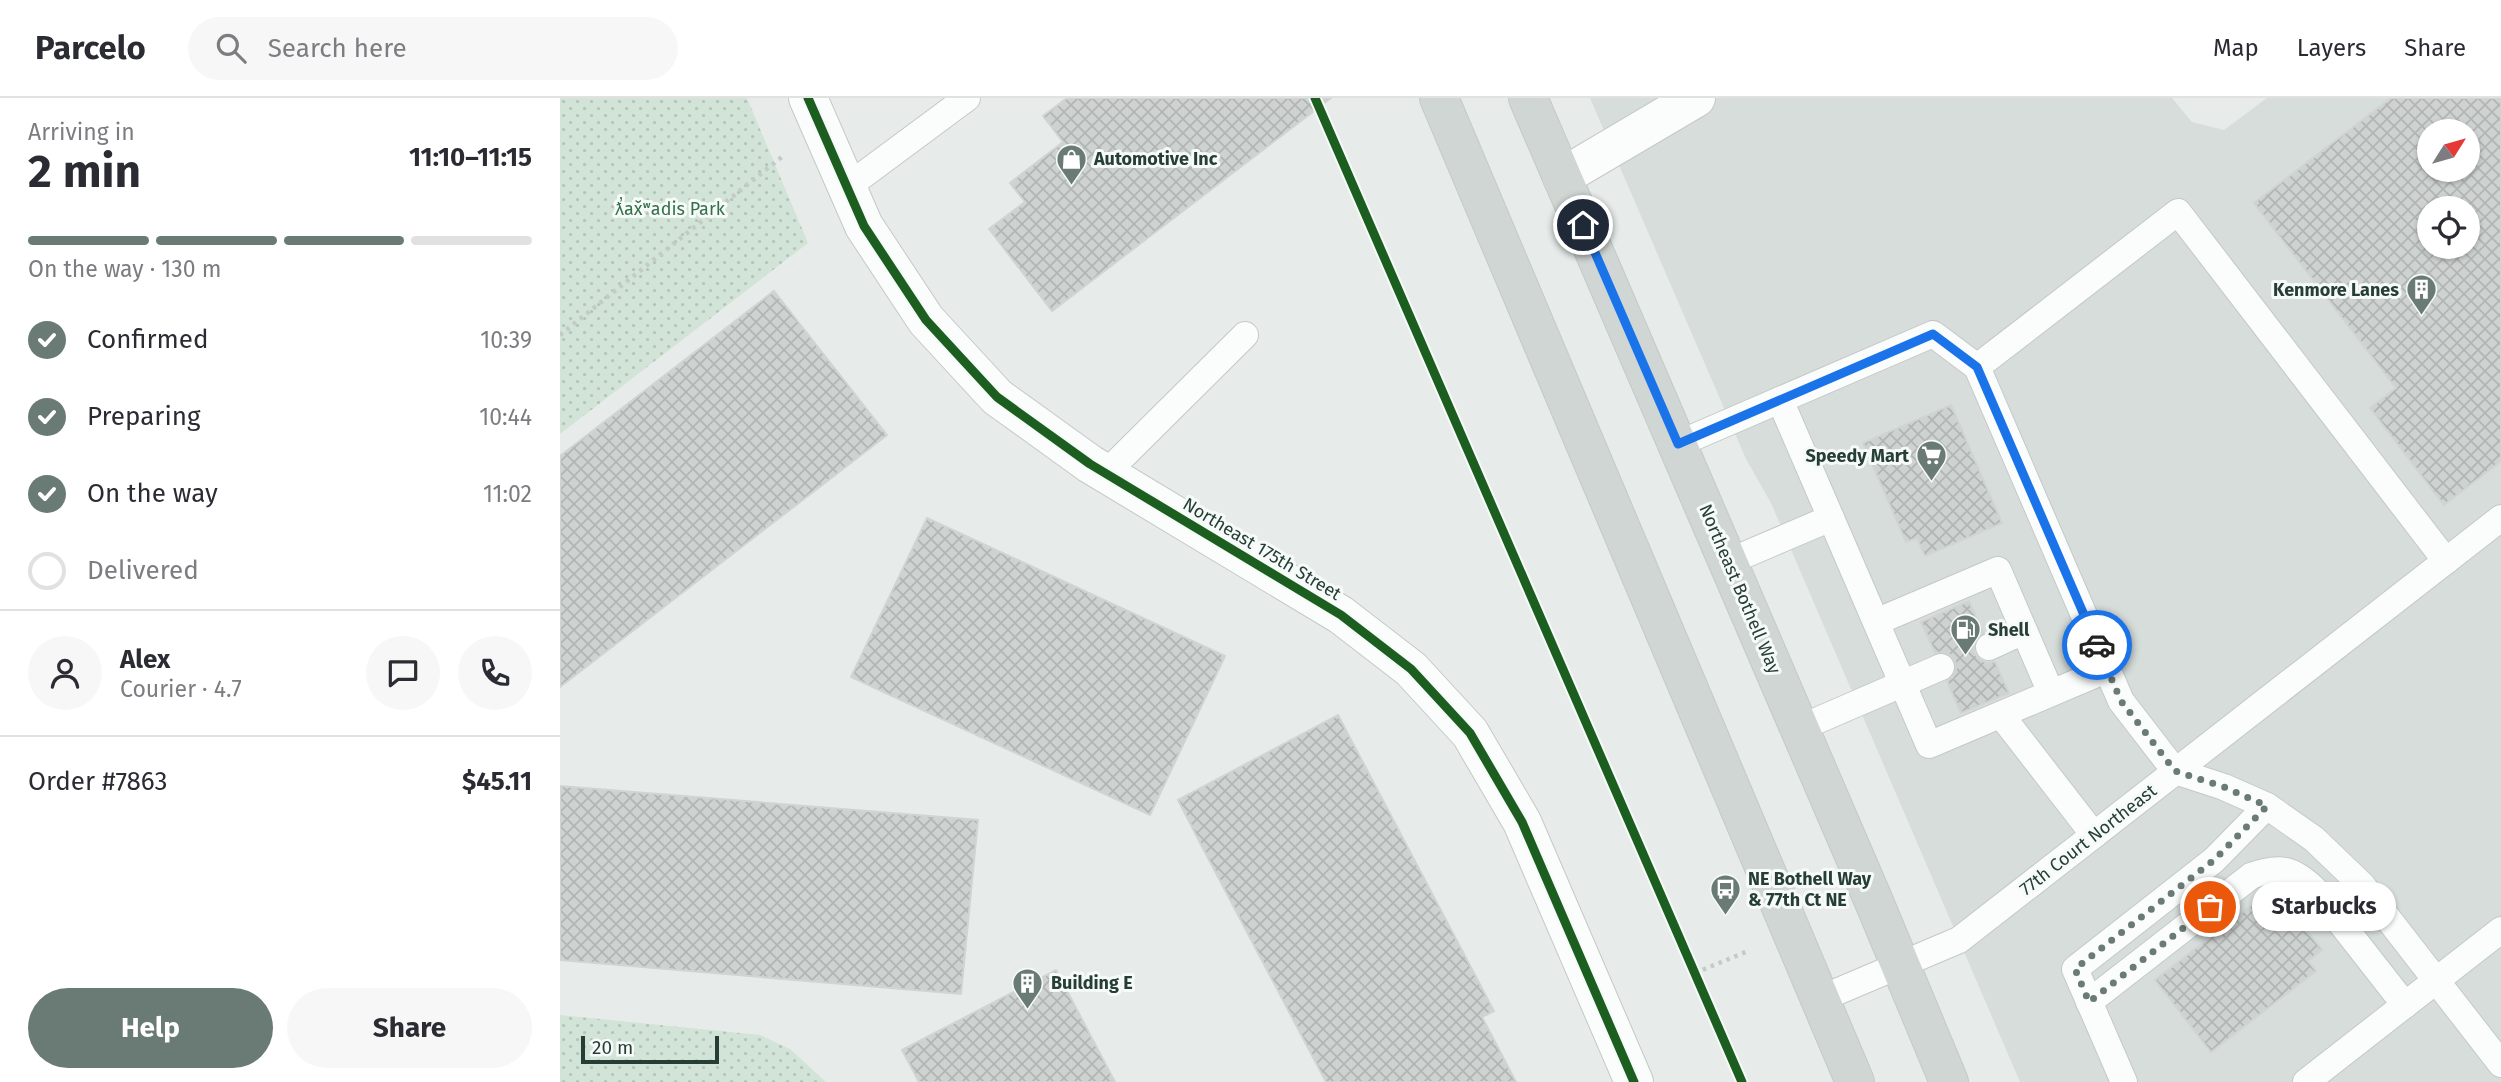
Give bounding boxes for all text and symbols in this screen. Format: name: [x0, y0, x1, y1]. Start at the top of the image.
search box: [188, 17, 678, 80]
text: Parcelo: [35, 28, 146, 68]
icon: search: [212, 29, 250, 67]
text: Search here: [268, 33, 407, 64]
text: Map: [2213, 34, 2259, 62]
text: Layers: [2297, 34, 2366, 62]
text: Share: [2404, 34, 2466, 62]
text: Arriving in: [28, 118, 135, 146]
north arrow: [2417, 119, 2480, 182]
map controls: [2417, 119, 2480, 259]
text: 11:10–11:15: [409, 142, 532, 173]
shop icon: Automotive Inc: [1054, 142, 1088, 186]
text: 2 min: [28, 144, 141, 199]
place label: Automotive Inc: [1093, 148, 1218, 170]
pin: [1553, 195, 1613, 255]
button: locate: [2417, 196, 2480, 259]
park label: ƛ̕ax̌ʷadis Park: [615, 197, 726, 220]
icon: home: [1564, 206, 1602, 244]
text: On the way · 130 m: [28, 255, 221, 283]
building icon: Kenmore Lanes: [2405, 273, 2439, 317]
place label: Kenmore Lanes: [2273, 279, 2399, 301]
icon: check: [28, 321, 66, 359]
text: Confirmed: [87, 324, 208, 355]
text: 10:39: [480, 326, 532, 354]
icon: check: [28, 398, 66, 436]
text: Preparing: [87, 401, 200, 432]
text: 10:44: [479, 403, 532, 431]
supermarket icon: Speedy Mart: [1915, 439, 1949, 483]
place label: Speedy Mart: [1806, 445, 1910, 467]
icon: check: [28, 475, 66, 513]
text: On the way: [87, 478, 218, 509]
text: 11:02: [483, 480, 532, 508]
street label: Northeast 175th Street: [1179, 493, 1346, 605]
street label: Northeast Bothell Way: [1694, 501, 1786, 677]
text: Delivered: [87, 555, 199, 586]
courier: [2062, 610, 2132, 680]
fuel station icon: Shell: [1948, 613, 1982, 657]
place label: Shell: [1988, 619, 2030, 641]
icon: car: [2078, 626, 2116, 664]
button: person: [28, 636, 102, 710]
button: chat: [366, 636, 440, 710]
button: phone: [458, 636, 532, 710]
text: Alex: [120, 644, 170, 675]
text: Courier · 4.7: [120, 675, 242, 703]
text: Order #7863: [28, 766, 167, 797]
text: $45.11: [462, 766, 532, 797]
street label: 77th Court Northeast: [2015, 779, 2161, 900]
place label: NE Bothell Way & 77th Ct NE: [1748, 868, 1872, 911]
bus stop icon: NE Bothell Way & 77th Ct NE: [1708, 872, 1742, 916]
pin: [2180, 877, 2240, 937]
callout: Starbucks: [2252, 882, 2396, 932]
icon: bag: [2191, 888, 2229, 926]
text: Starbucks: [2271, 892, 2377, 920]
building icon: Building E: [1011, 966, 1045, 1010]
place label: Building E: [1051, 972, 1133, 994]
button: Help: [28, 988, 273, 1068]
button: Share: [287, 988, 532, 1068]
scale bar: [581, 1033, 719, 1065]
text: 20 m: [592, 1036, 633, 1059]

